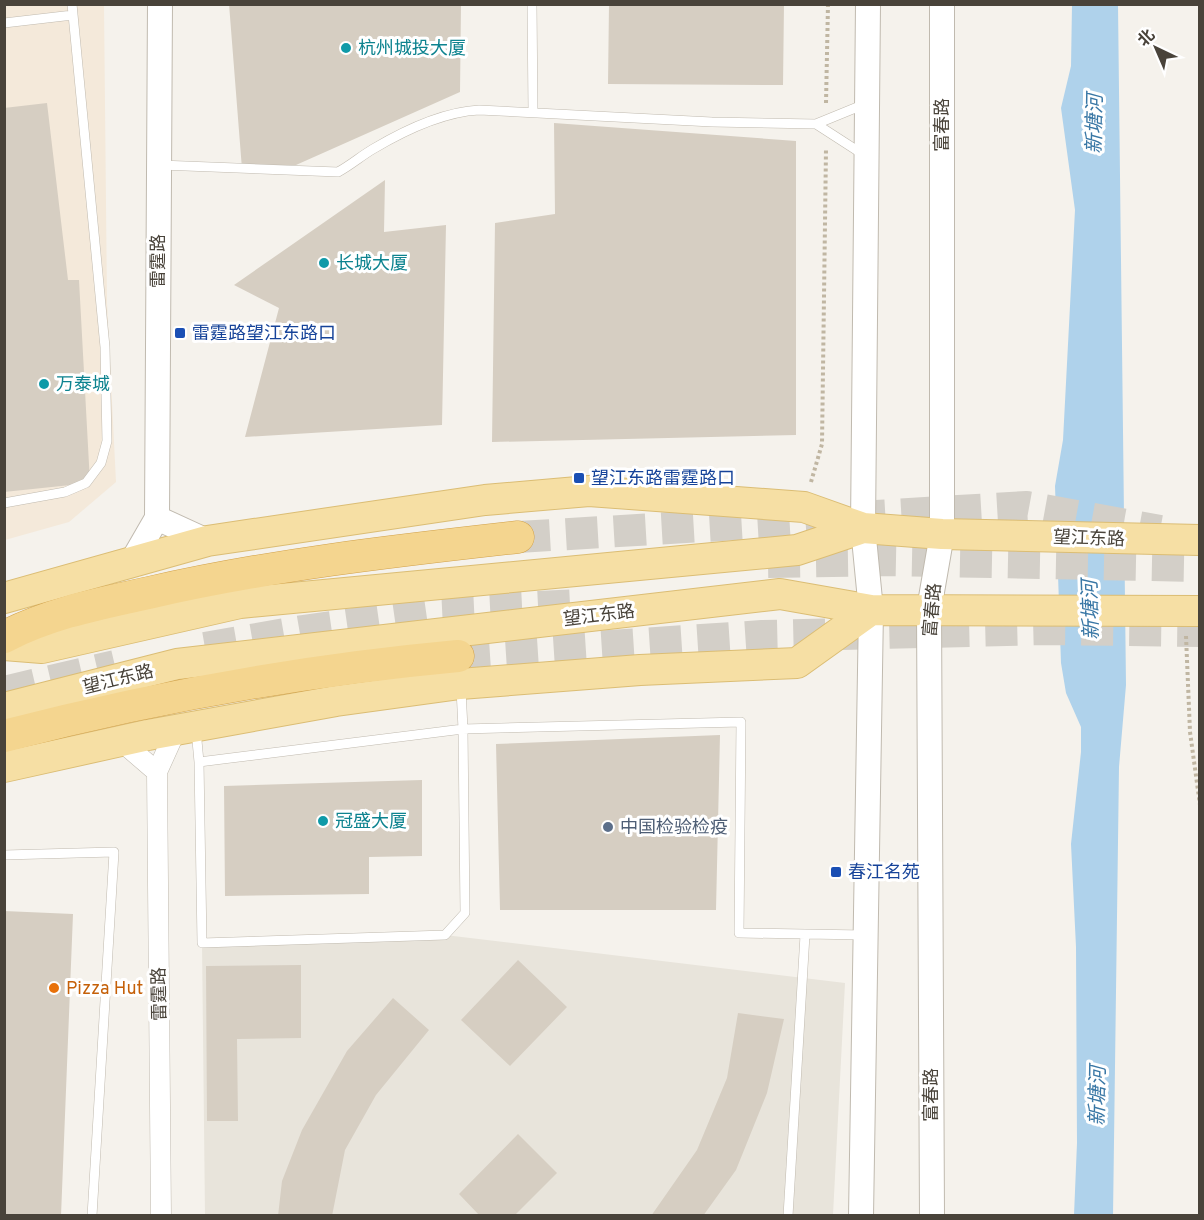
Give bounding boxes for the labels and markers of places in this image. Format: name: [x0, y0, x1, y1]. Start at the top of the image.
place label: 杭州城投大厦: [358, 38, 466, 61]
marker: 杭州城投大厦: [339, 41, 353, 55]
place label: 长城大厦: [336, 253, 408, 276]
marker: 长城大厦: [317, 256, 331, 270]
place label: 雷霆路望江东路口: [192, 323, 336, 346]
marker: 雷霆路望江东路口: [173, 326, 187, 340]
place label: 万泰城: [56, 374, 110, 397]
marker: 万泰城: [37, 377, 51, 391]
place label: 望江东路雷霆路口: [591, 468, 735, 491]
marker: 望江东路雷霆路口: [572, 471, 586, 485]
place label: 冠盛大厦: [335, 811, 407, 834]
marker: 冠盛大厦: [316, 814, 330, 828]
place label: 中国检验检疫: [620, 817, 728, 840]
marker: 中国检验检疫: [601, 820, 615, 834]
place label: 春江名苑: [848, 862, 920, 885]
marker: 春江名苑: [829, 865, 843, 879]
place label: Pizza Hut: [66, 978, 143, 1001]
marker: Pizza Hut: [47, 981, 61, 995]

